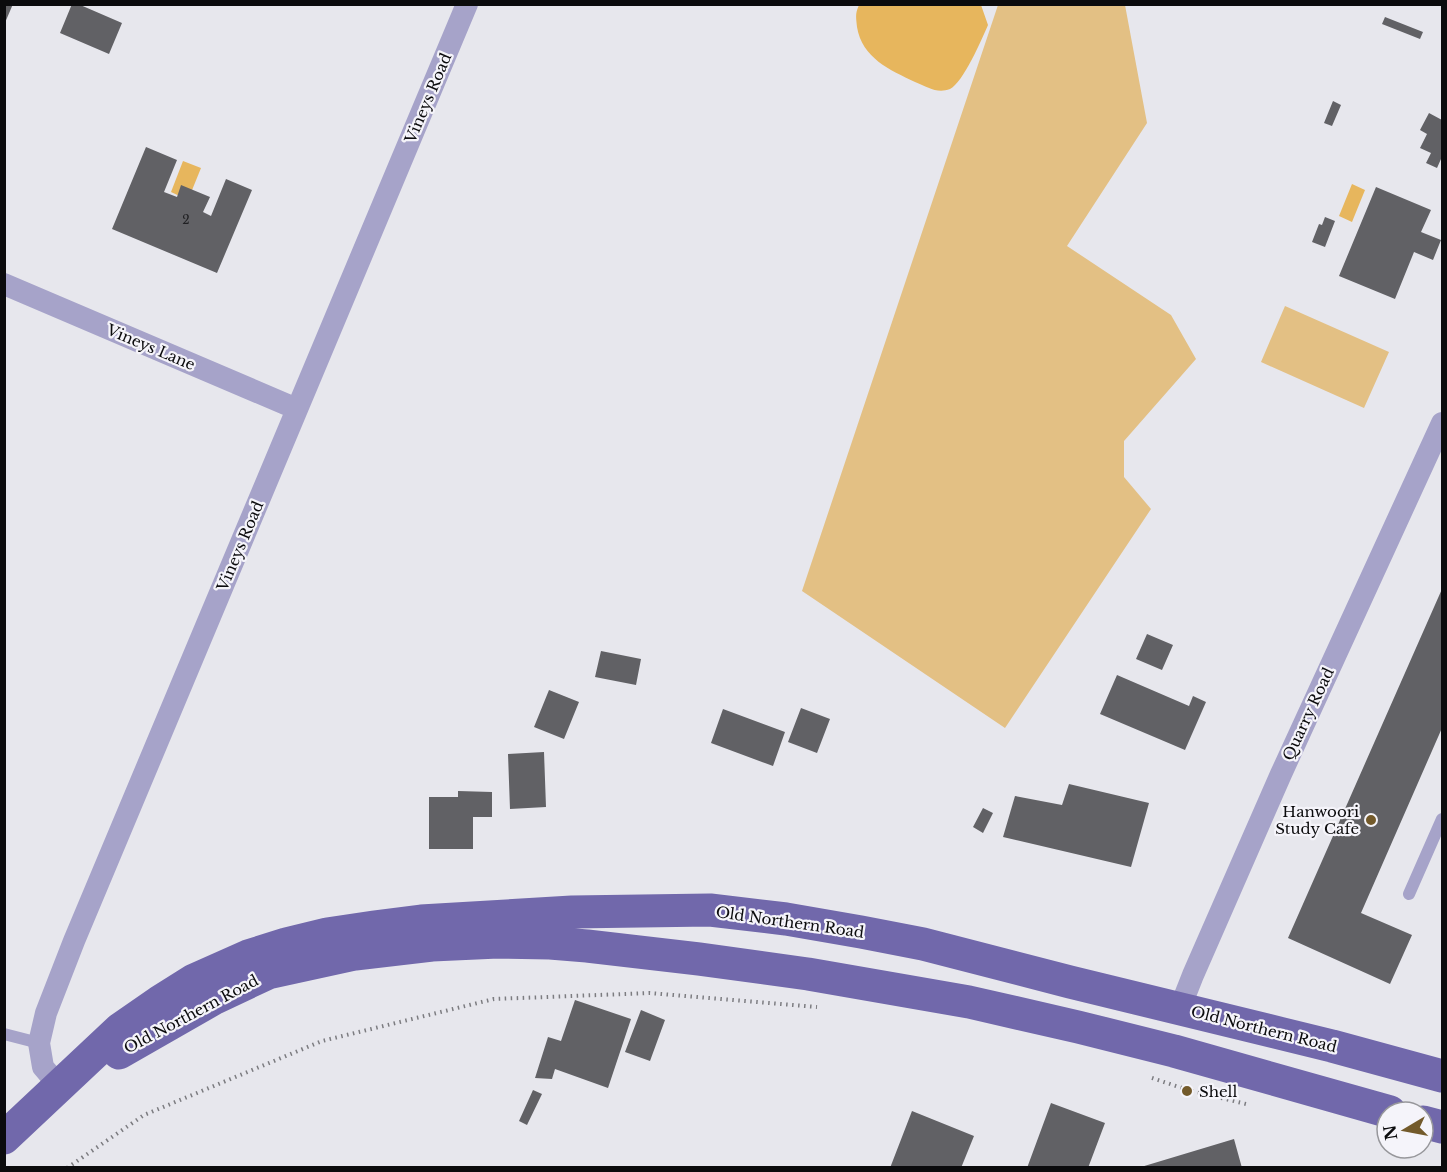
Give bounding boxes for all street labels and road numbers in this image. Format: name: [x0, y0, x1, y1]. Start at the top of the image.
street label: Vineys Road: [400, 50, 455, 147]
street label: Vineys Lane: [103, 319, 198, 374]
street label: Vineys Road: [212, 498, 267, 595]
street label: Quarry Road: [1278, 665, 1338, 763]
street label: Old Northern Road: [715, 902, 865, 942]
street label: Old Northern Road: [120, 970, 262, 1058]
street label: Old Northern Road: [1189, 1002, 1339, 1056]

